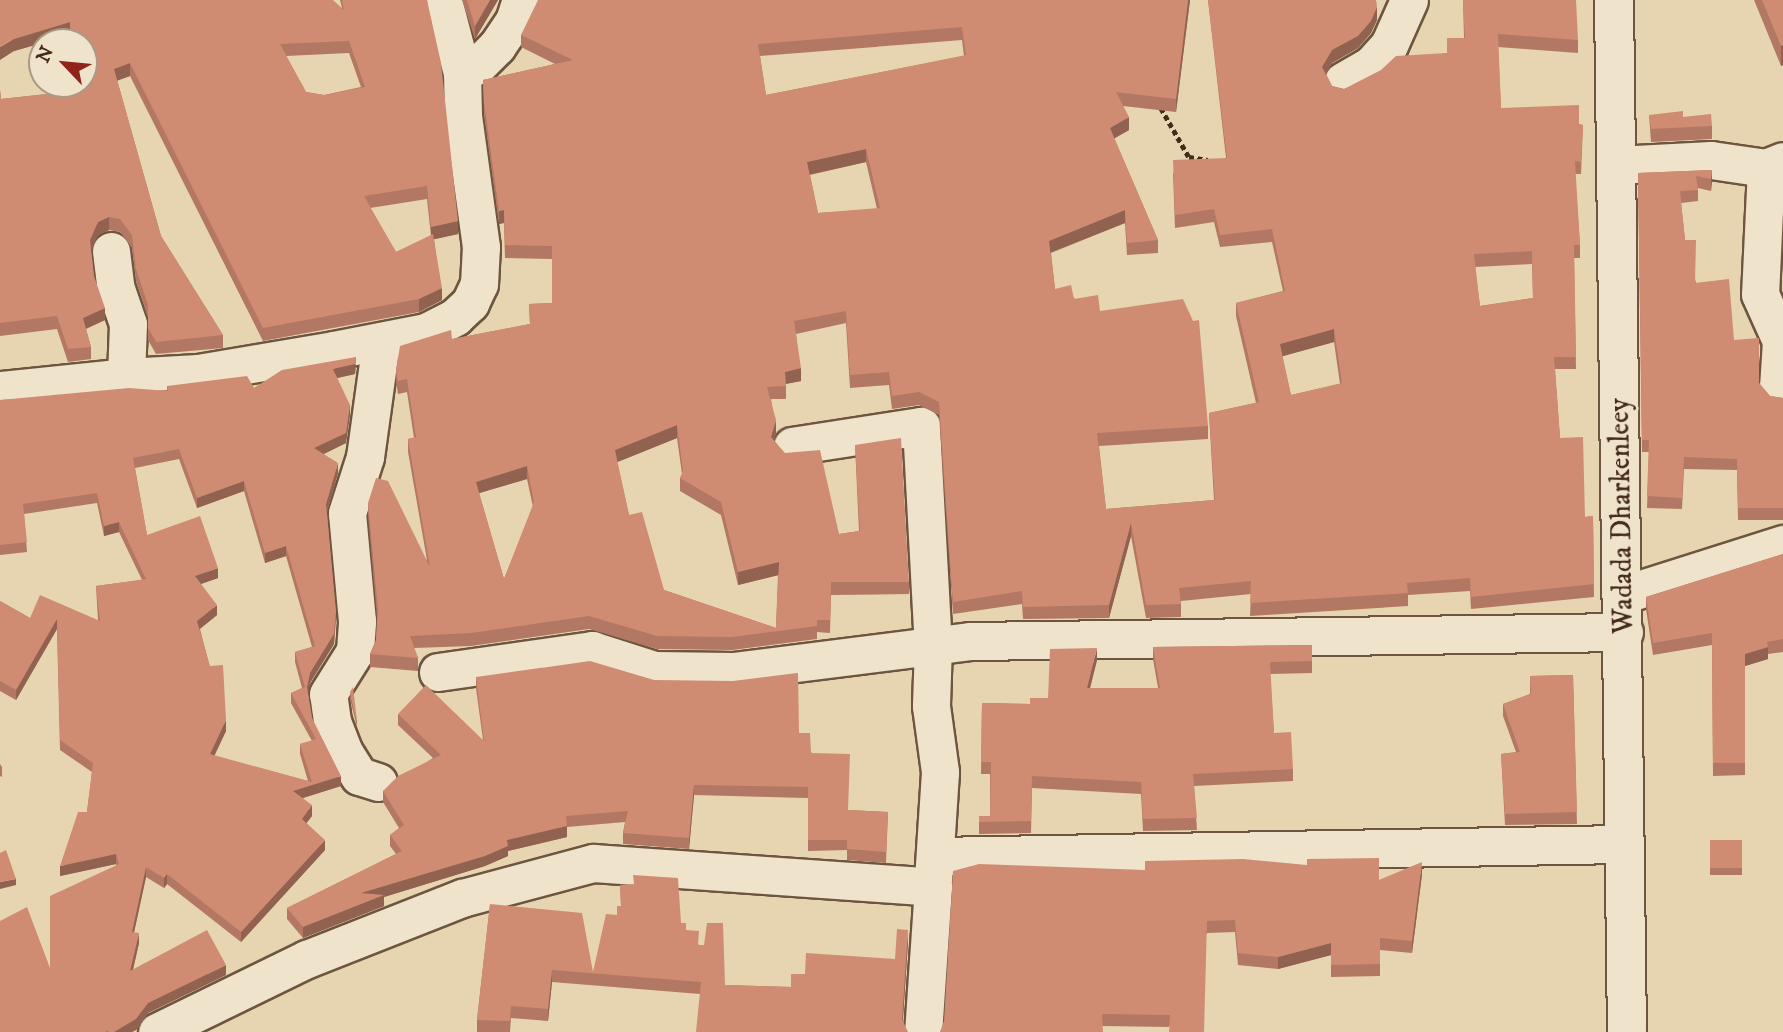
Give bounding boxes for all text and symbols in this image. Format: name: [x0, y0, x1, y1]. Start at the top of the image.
north arrow: [28, 28, 98, 98]
text: N: [32, 42, 59, 67]
street label: Wadada Dharkenleey: [1603, 398, 1641, 634]

